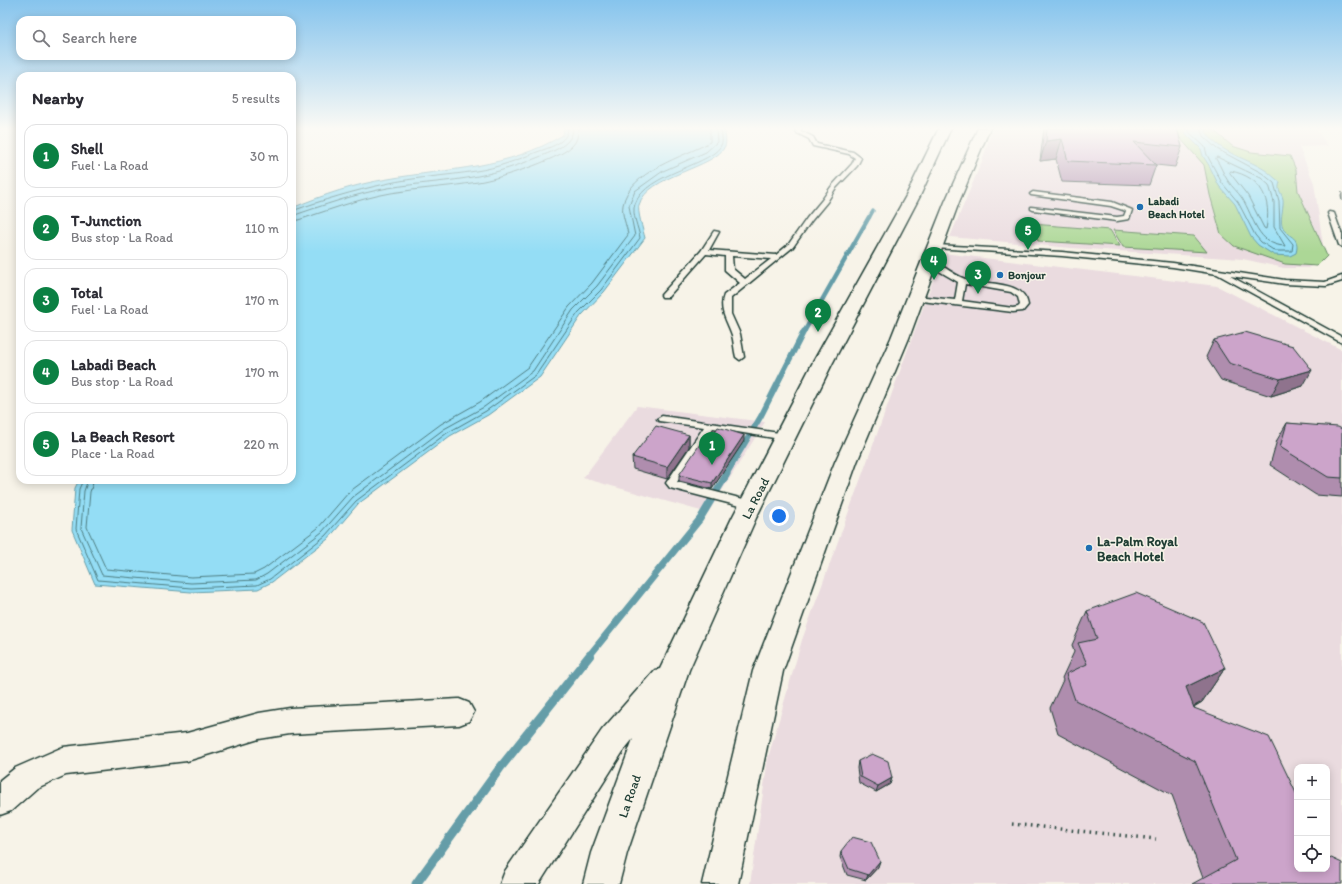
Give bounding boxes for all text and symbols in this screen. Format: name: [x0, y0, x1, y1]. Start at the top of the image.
search box: [16, 16, 296, 60]
icon: search: [30, 27, 52, 49]
text: Search here: [62, 29, 137, 47]
text: Nearby: [32, 88, 84, 108]
text: 5 results: [232, 91, 280, 106]
text: Shell: [71, 140, 103, 158]
text: 1: [43, 149, 49, 164]
text: 30 m: [250, 149, 279, 164]
text: Fuel · La Road: [71, 158, 148, 173]
place label: Labadi Beach Hotel: [1148, 195, 1206, 221]
marker: Labadi Beach Hotel: [1135, 202, 1145, 212]
text: T-Junction: [71, 212, 142, 230]
pin: 5: [1015, 217, 1041, 250]
text: 2: [43, 221, 49, 236]
text: 110 m: [245, 221, 279, 236]
text: Bus stop · La Road: [71, 230, 173, 245]
pin: 4: [921, 247, 947, 280]
pin: 3: [965, 261, 991, 294]
place label: Bonjour: [1008, 269, 1046, 283]
marker: Bonjour: [995, 270, 1005, 280]
text: Total: [71, 284, 103, 302]
text: 3: [42, 293, 50, 308]
text: 170 m: [245, 293, 279, 308]
pin: 2: [805, 299, 831, 332]
text: Fuel · La Road: [71, 302, 148, 317]
text: Labadi Beach: [71, 356, 156, 374]
text: 4: [42, 365, 50, 380]
text: 170 m: [245, 365, 279, 380]
text: Bus stop · La Road: [71, 374, 173, 389]
text: La Beach Resort: [71, 428, 175, 446]
pin: 1: [699, 432, 725, 465]
text: 5: [43, 437, 49, 452]
text: 220 m: [243, 437, 279, 452]
text: Place · La Road: [71, 446, 155, 461]
street label: La Road: [739, 475, 772, 522]
your location: [769, 506, 789, 526]
place label: La-Palm Royal Beach Hotel: [1097, 534, 1178, 564]
marker: La-Palm Royal Beach Hotel: [1084, 543, 1094, 553]
map controls: [1294, 764, 1330, 872]
button: +: [1294, 764, 1330, 800]
street label: La Road: [615, 773, 644, 820]
button: −: [1294, 800, 1330, 836]
button: locate: [1294, 836, 1330, 872]

